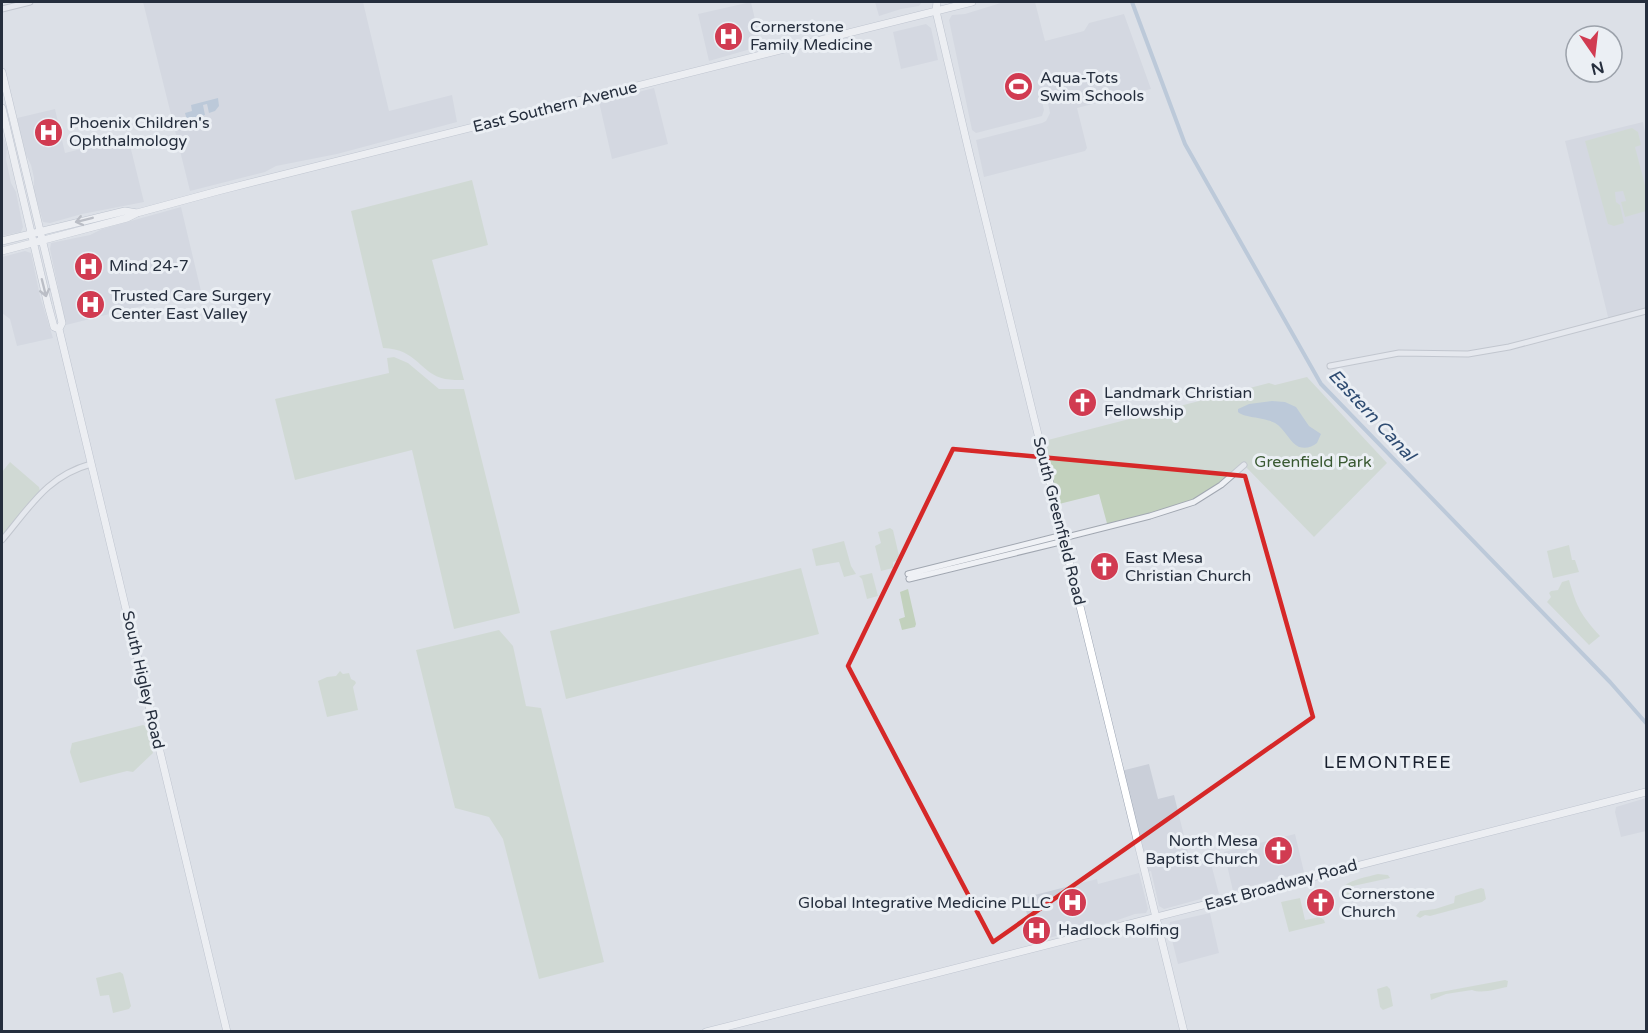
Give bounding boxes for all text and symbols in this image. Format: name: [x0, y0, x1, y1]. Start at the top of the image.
place label: Cornerstone Family Medicine: [750, 17, 873, 55]
hospital icon: Cornerstone Family Medicine: [713, 20, 745, 52]
north arrow: [1564, 24, 1624, 84]
text: N: [1589, 56, 1606, 79]
place label: Aqua-Tots Swim Schools: [1040, 68, 1144, 106]
sports icon: Aqua-Tots Swim Schools: [1003, 71, 1035, 103]
street label: East Southern Avenue: [471, 77, 639, 137]
place label: Phoenix Children's Ophthalmology: [69, 113, 210, 151]
hospital icon: Phoenix Children's Ophthalmology: [32, 116, 64, 148]
one-way arrow: [74, 215, 93, 227]
hospital icon: Mind 24-7: [72, 250, 104, 282]
place label: Mind 24-7: [109, 256, 189, 276]
one-way arrow: [38, 278, 50, 297]
place label: Trusted Care Surgery Center East Valley: [111, 286, 271, 324]
hospital icon: Trusted Care Surgery Center East Valley: [74, 289, 106, 321]
water label: Eastern Canal: [1324, 364, 1422, 467]
place label: Landmark Christian Fellowship: [1104, 383, 1252, 421]
church icon: Landmark Christian Fellowship: [1067, 386, 1099, 418]
street label: South Greenfield Road: [1028, 435, 1090, 607]
park label: Greenfield Park: [1254, 452, 1372, 472]
place label: East Mesa Christian Church: [1125, 548, 1251, 586]
church icon: East Mesa Christian Church: [1088, 551, 1120, 583]
street label: South Higley Road: [117, 609, 169, 751]
district label: LEMONTREE: [1324, 751, 1452, 773]
place label: North Mesa Baptist Church: [1145, 831, 1258, 869]
church icon: North Mesa Baptist Church: [1263, 834, 1295, 866]
street label: East Broadway Road: [1203, 855, 1359, 915]
place label: Cornerstone Church: [1341, 884, 1435, 922]
hospital icon: Global Integrative Medicine PLLC: [1056, 887, 1088, 919]
church icon: Cornerstone Church: [1304, 887, 1336, 919]
place label: Global Integrative Medicine PLLC: [798, 893, 1051, 913]
hospital icon: Hadlock Rolfing: [1021, 914, 1053, 946]
place label: Hadlock Rolfing: [1058, 920, 1179, 940]

